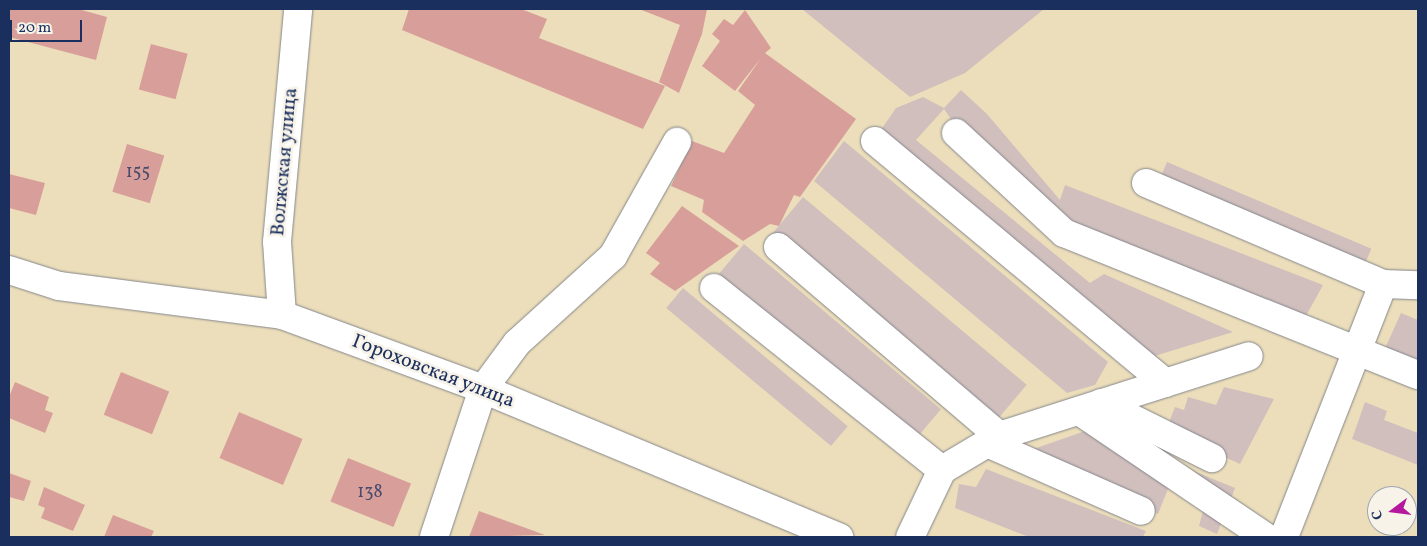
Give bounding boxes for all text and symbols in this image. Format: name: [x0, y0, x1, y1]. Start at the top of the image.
scale bar: [12, 10, 85, 42]
text: 20 m: [18, 18, 51, 39]
street label: Волжская улица: [267, 87, 303, 237]
house number: 155: [126, 162, 150, 184]
street label: Гороховская улица: [348, 330, 518, 414]
house number: 138: [357, 482, 383, 504]
north arrow: [1367, 486, 1417, 536]
text: С: [1368, 508, 1388, 522]

